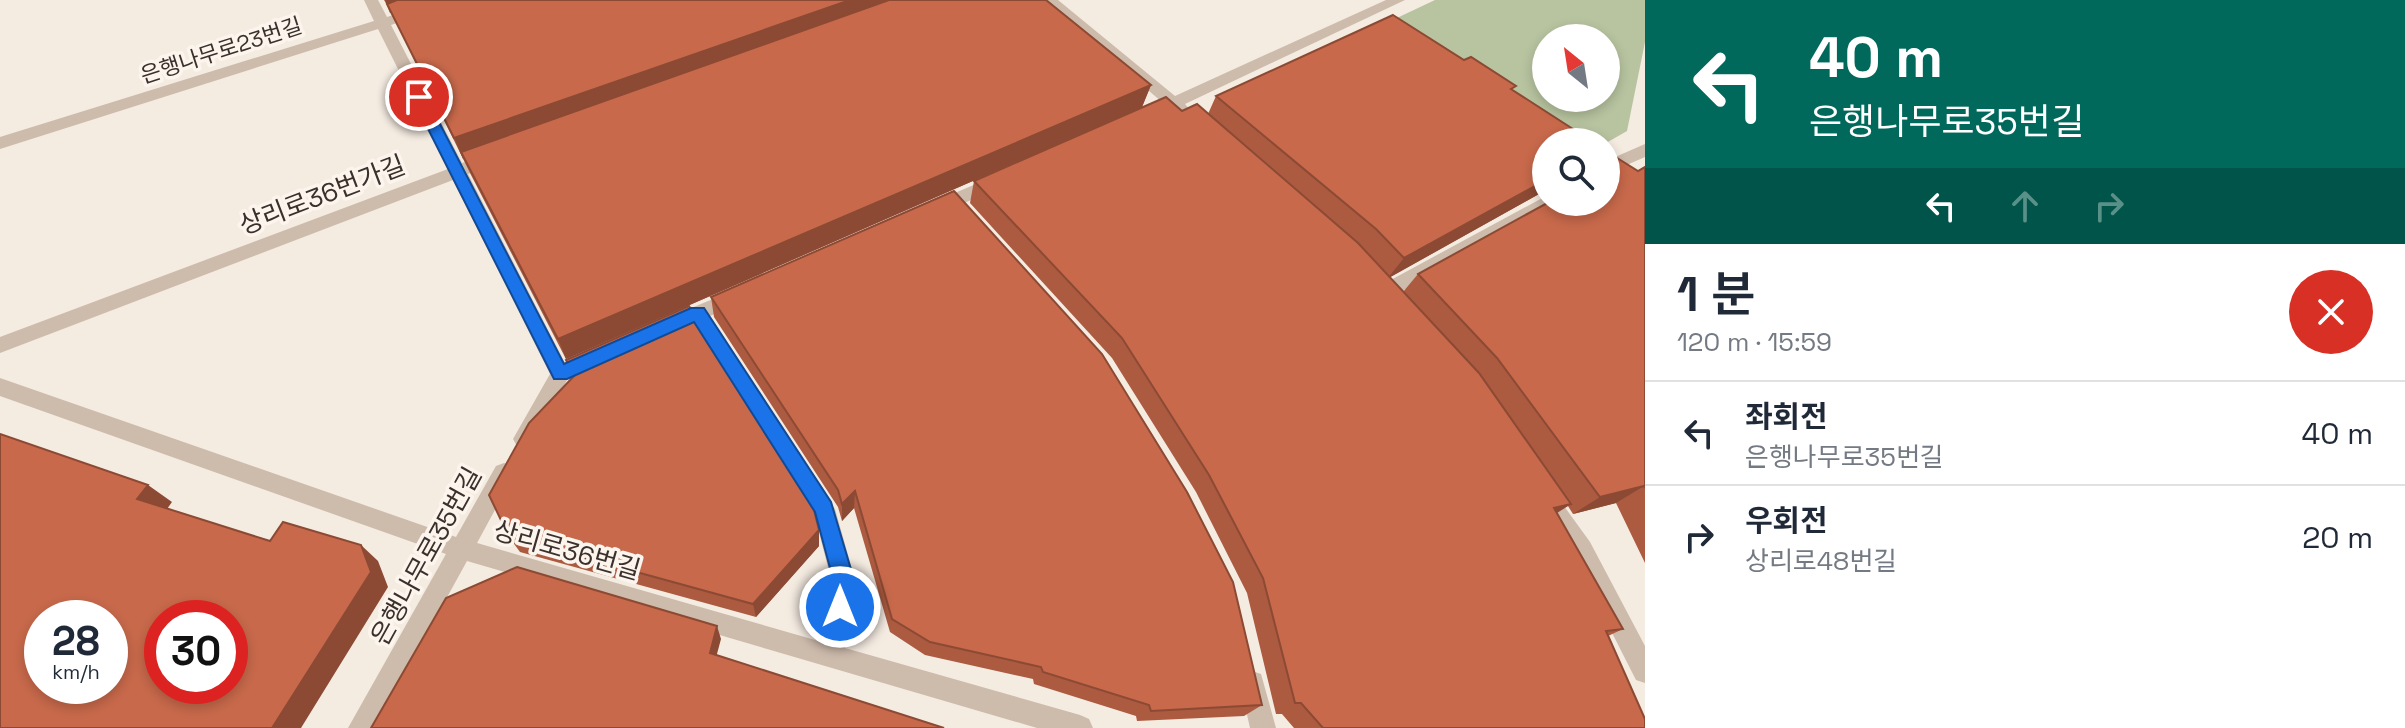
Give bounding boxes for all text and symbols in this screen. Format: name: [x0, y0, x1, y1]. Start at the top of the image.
street label: 은행나무로23번길: [137, 11, 305, 89]
text: 40 m: [1809, 22, 1943, 93]
north arrow: [1532, 24, 1620, 112]
map controls: [1532, 24, 1620, 216]
icon: left: [1677, 32, 1781, 136]
pin: [385, 63, 453, 131]
icon: arrive: [397, 75, 441, 119]
text: 은행나무로35번길: [1809, 99, 2084, 145]
button: search: [1532, 128, 1620, 216]
street label: 상리로36번가길: [234, 148, 410, 242]
icon: left: [1919, 184, 1963, 228]
icon: ahead: [2003, 184, 2047, 228]
icon: right: [2087, 184, 2131, 228]
text: 1 분: [1677, 264, 1755, 325]
button: close: [2289, 270, 2373, 354]
text: 120 m · 15:59: [1677, 325, 1832, 359]
text: 좌회전: [1745, 397, 1828, 436]
icon: left: [1677, 411, 1721, 455]
text: 40 m: [2302, 414, 2373, 453]
text: 은행나무로35번길: [1745, 440, 1944, 474]
street label: 은행나무로35번길: [363, 461, 489, 651]
text: 우회전: [1745, 501, 1828, 540]
street label: 상리로36번길: [490, 513, 644, 587]
icon: right: [1677, 515, 1721, 559]
text: 20 m: [2302, 518, 2373, 557]
text: 상리로48번길: [1745, 544, 1897, 578]
position arrow: [798, 565, 882, 649]
speed limit sign: 30: [144, 600, 248, 704]
text: 28: [52, 616, 100, 667]
text: km/h: [52, 659, 100, 685]

